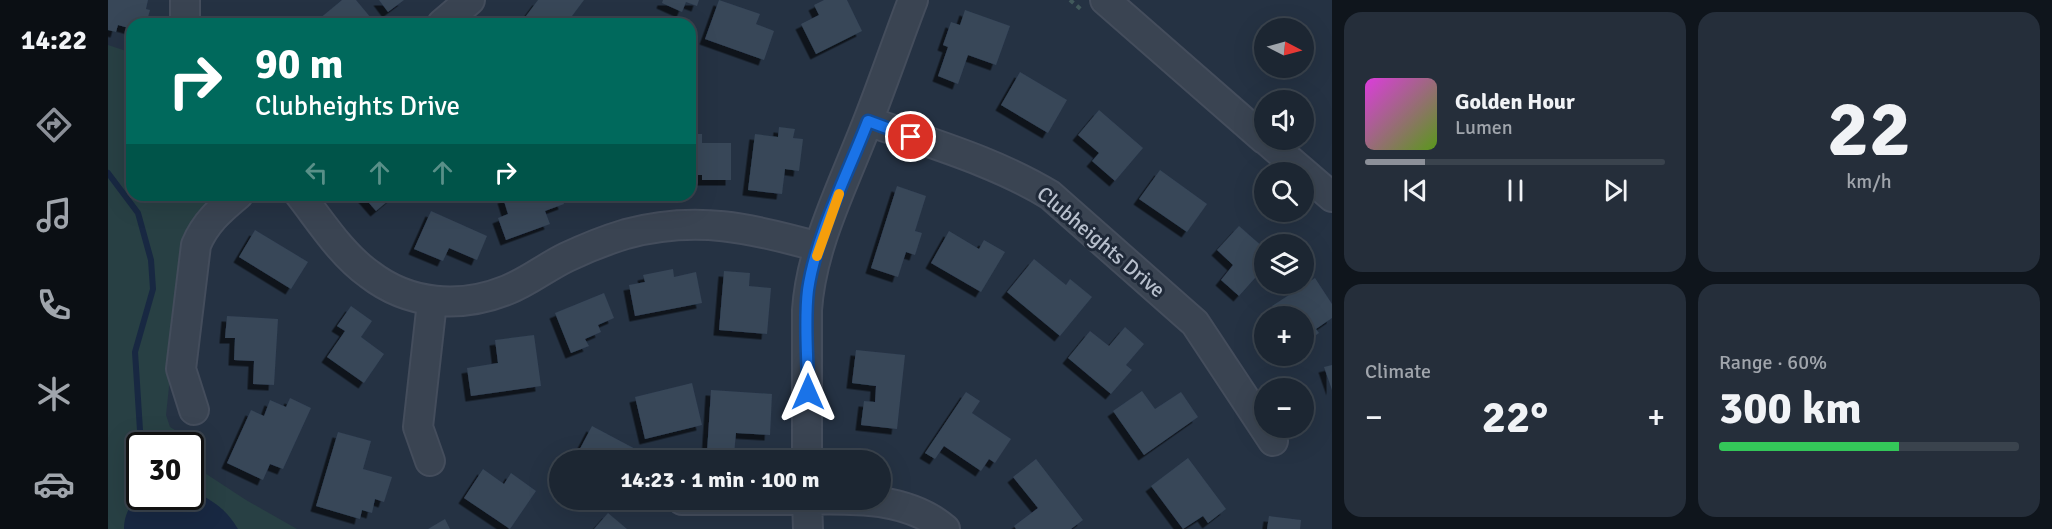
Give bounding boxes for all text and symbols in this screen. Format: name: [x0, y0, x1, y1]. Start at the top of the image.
north arrow: [1254, 18, 1314, 78]
map controls: [1254, 18, 1314, 438]
text: 14:22: [21, 24, 87, 57]
text: 90 m: [255, 39, 344, 90]
icon: right: [156, 42, 234, 120]
text: 22: [1827, 82, 1911, 178]
text: Golden Hour: [1455, 88, 1575, 115]
text: Clubheights Drive: [255, 90, 460, 123]
button: sound: [1254, 90, 1314, 150]
icon: directions: [33, 104, 75, 146]
pin: [885, 111, 936, 162]
text: Lumen: [1455, 115, 1513, 140]
icon: arrive: [894, 120, 927, 153]
icon: left: [300, 156, 333, 189]
icon: ahead: [363, 156, 396, 189]
icon: ahead: [426, 156, 459, 189]
icon: right: [489, 156, 522, 189]
button: search: [1254, 162, 1314, 222]
text: km/h: [1846, 169, 1892, 194]
icon: previous: [1399, 174, 1432, 207]
icon: pause: [1499, 174, 1532, 207]
icon: next: [1599, 174, 1632, 207]
street label: Clubheights Drive: [1032, 181, 1170, 303]
icon: music: [33, 194, 75, 236]
button: layers: [1254, 234, 1314, 294]
icon: phone: [33, 284, 75, 326]
button: +: [1254, 306, 1314, 366]
text: Range · 60%: [1719, 350, 1827, 375]
text: Climate: [1365, 359, 1431, 384]
position arrow: [776, 360, 840, 424]
icon: climate: [33, 373, 75, 415]
button: −: [1254, 378, 1314, 438]
text: 300 km: [1719, 381, 1862, 436]
text: 22°: [1482, 390, 1548, 445]
text: −: [1365, 397, 1383, 438]
text: +: [1647, 397, 1665, 438]
speed limit sign: 30: [126, 432, 204, 510]
icon: car: [33, 463, 75, 505]
text: 14:23 · 1 min · 100 m: [620, 466, 820, 493]

